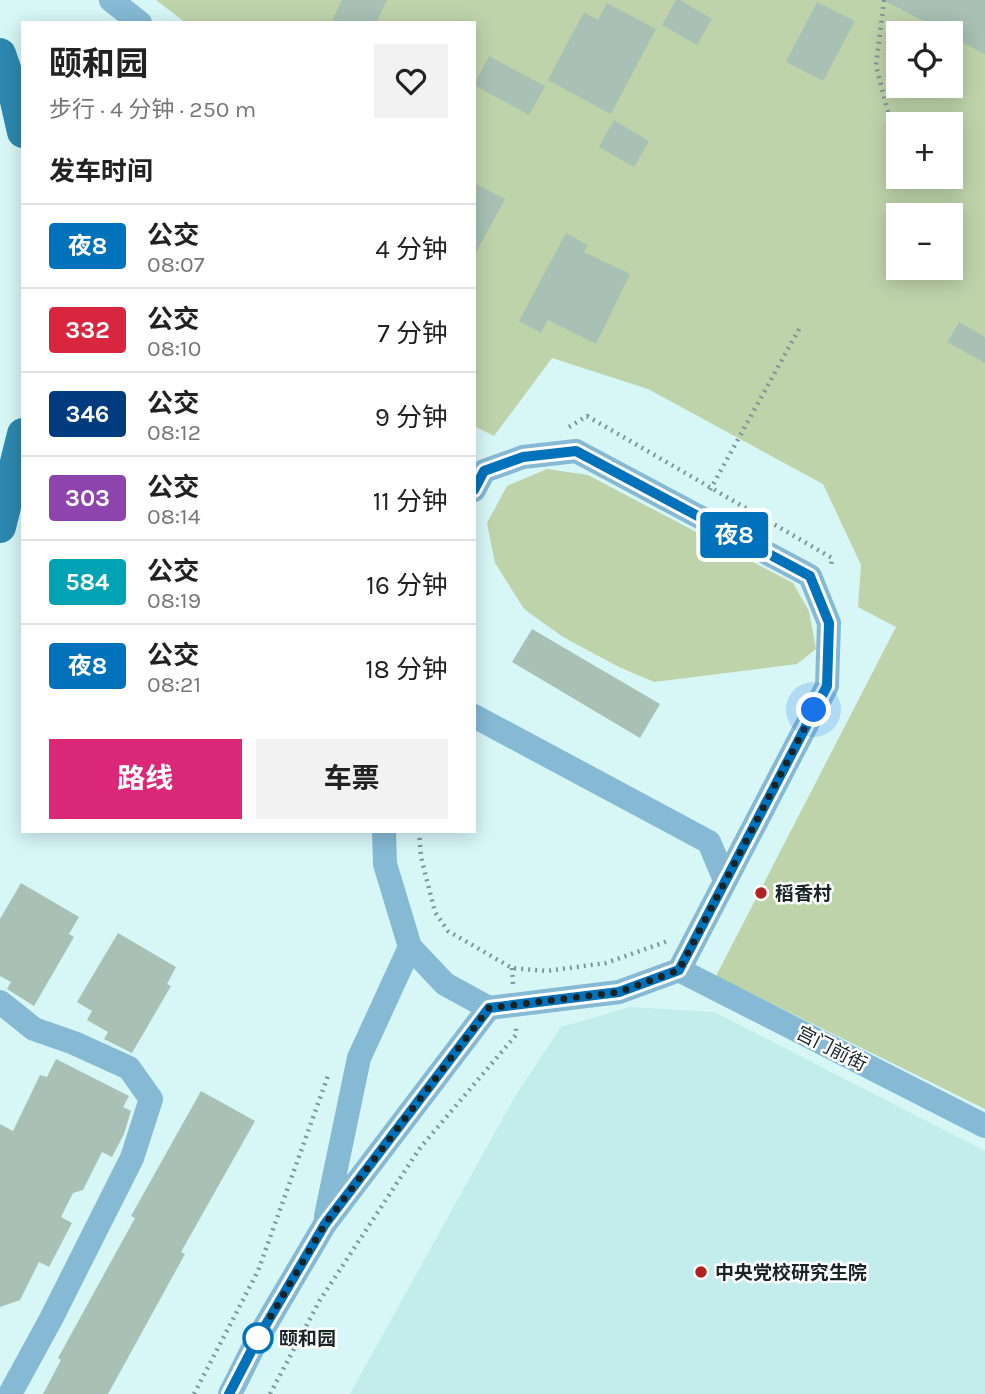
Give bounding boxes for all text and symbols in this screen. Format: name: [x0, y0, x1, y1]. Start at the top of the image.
map controls: [886, 21, 963, 280]
button: locate: [886, 21, 963, 98]
button: heart: [374, 44, 448, 118]
text: 颐和园: [49, 45, 148, 83]
text: 步行 · 4 分钟 · 250 m: [49, 96, 256, 123]
button: +: [886, 112, 963, 189]
text: 发车时间: [49, 156, 153, 187]
button: −: [886, 203, 963, 280]
text: 公交: [147, 220, 199, 251]
text: 夜8: [68, 232, 107, 260]
text: 4 分钟: [375, 234, 448, 265]
text: 08:07: [147, 251, 205, 278]
text: 公交: [147, 304, 199, 335]
text: 332: [65, 316, 110, 344]
text: 7 分钟: [378, 318, 448, 349]
text: 08:10: [147, 335, 201, 362]
text: 公交: [147, 388, 199, 419]
text: 346: [66, 400, 109, 428]
text: 9 分钟: [375, 402, 448, 433]
text: 08:12: [147, 419, 201, 446]
text: 公交: [147, 472, 199, 503]
text: 303: [65, 484, 110, 512]
text: 11 分钟: [373, 486, 448, 517]
text: 08:14: [147, 503, 201, 530]
line badge: 夜8: [702, 512, 766, 558]
text: 夜8: [714, 521, 754, 549]
text: 公交: [147, 556, 199, 587]
text: 584: [66, 568, 109, 596]
text: 16 分钟: [366, 570, 448, 601]
text: 08:19: [147, 587, 201, 614]
text: 公交: [147, 640, 199, 671]
text: 夜8: [68, 652, 107, 680]
text: 18 分钟: [365, 654, 448, 685]
text: 08:21: [147, 671, 201, 698]
your location: [796, 692, 831, 727]
button: 路线: [49, 739, 242, 819]
button: 车票: [256, 739, 448, 819]
place label: 稻香村: [775, 883, 832, 905]
marker: 稻香村: [753, 885, 769, 901]
street label: 宫门前街: [793, 1022, 870, 1076]
place label: 中央党校研究生院: [715, 1262, 867, 1284]
marker: 中央党校研究生院: [693, 1264, 709, 1280]
marker: 颐和园: [243, 1323, 273, 1353]
place label: 颐和园: [279, 1328, 336, 1350]

